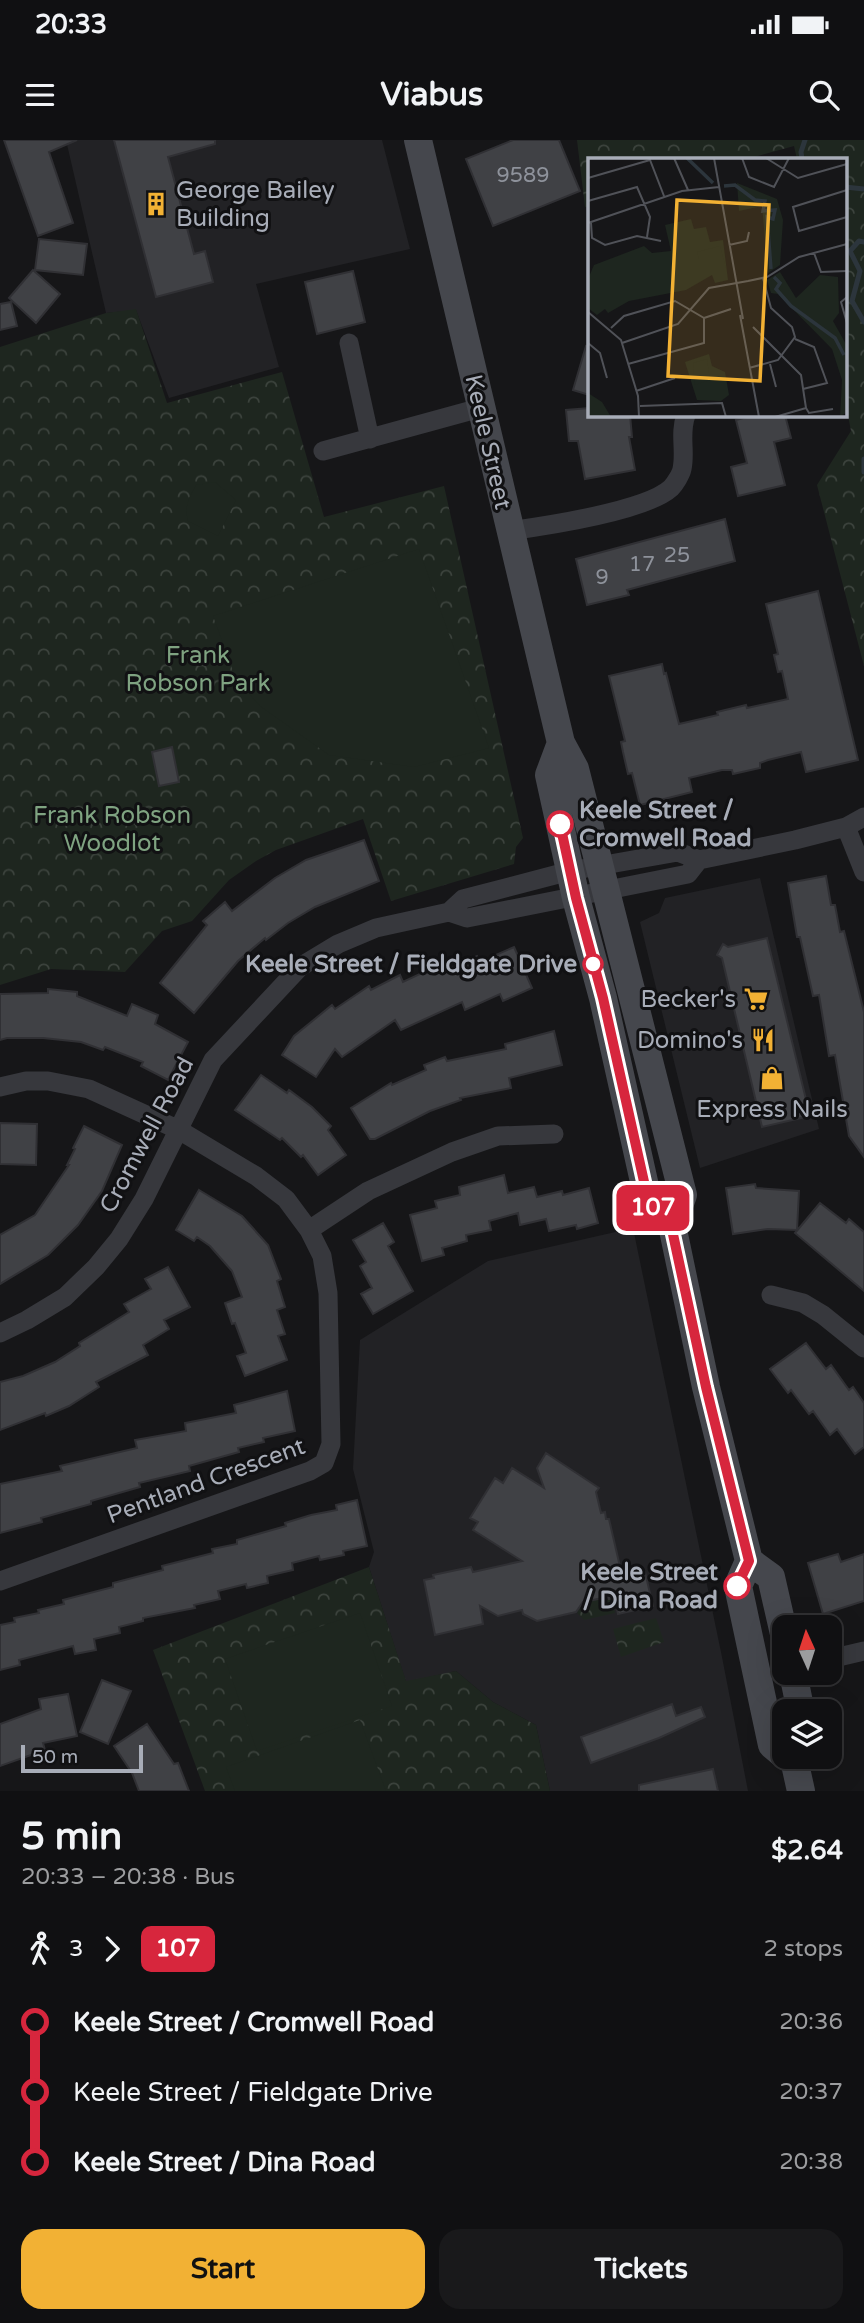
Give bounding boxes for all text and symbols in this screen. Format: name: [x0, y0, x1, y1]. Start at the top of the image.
text: 20:33: [35, 9, 107, 40]
icon: menu: [21, 76, 59, 114]
text: Viabus: [381, 76, 483, 114]
icon: search: [805, 76, 843, 114]
inset map: [588, 158, 846, 416]
house number: 9589: [497, 163, 549, 188]
place label: George Bailey Building: [176, 176, 335, 233]
building icon: George Bailey Building: [142, 190, 170, 218]
street label: Keele Street: [458, 372, 518, 512]
house number: 25: [664, 543, 690, 568]
house number: 17: [629, 552, 655, 577]
house number: 9: [595, 565, 609, 590]
park label: Frank Robson Park: [125, 641, 271, 698]
place label: Keele Street / Cromwell Road: [579, 796, 752, 853]
park label: Frank Robson Woodlot: [33, 801, 191, 858]
marker: Keele Street / Cromwell Road: [547, 811, 573, 837]
place label: Keele Street / Fieldgate Drive: [245, 950, 577, 979]
marker: Keele Street / Fieldgate Drive: [583, 954, 603, 974]
place label: Becker's: [641, 985, 736, 1014]
supermarket icon: Becker's: [742, 985, 770, 1013]
place label: Domino's: [637, 1026, 743, 1055]
restaurant icon: Domino's: [749, 1026, 777, 1054]
street label: Cromwell Road: [94, 1052, 200, 1218]
shop icon: Express Nails: [758, 1064, 786, 1092]
place label: Express Nails: [696, 1095, 848, 1124]
line badge: 107: [613, 1185, 693, 1231]
text: 107: [630, 1193, 676, 1222]
street label: Pentland Crescent: [103, 1432, 309, 1530]
place label: Keele Street / Dina Road: [580, 1558, 719, 1615]
marker: Keele Street / Dina Road: [724, 1573, 750, 1599]
north arrow: [772, 1615, 842, 1685]
map controls: [772, 1615, 842, 1769]
button: layers: [772, 1699, 842, 1769]
scale bar: [21, 1742, 144, 1774]
text: 50 m: [32, 1746, 78, 1768]
text: 5 min: [21, 1814, 122, 1860]
text: $2.64: [771, 1835, 843, 1866]
text: 20:33 – 20:38 · Bus: [21, 1863, 235, 1891]
icon: walk: [21, 1930, 59, 1968]
icon: forward: [93, 1930, 131, 1968]
text: 107: [155, 1934, 201, 1963]
text: 3: [69, 1935, 83, 1963]
text: 2 stops: [763, 1935, 843, 1963]
text: Keele Street / Cromwell Road: [73, 2007, 434, 2038]
text: 20:36: [779, 2008, 843, 2036]
text: Keele Street / Fieldgate Drive: [73, 2077, 433, 2108]
text: 20:37: [779, 2078, 843, 2106]
text: Keele Street / Dina Road: [73, 2147, 375, 2178]
text: 20:38: [779, 2148, 843, 2176]
button: Start: [21, 2229, 425, 2309]
button: Tickets: [439, 2229, 843, 2309]

